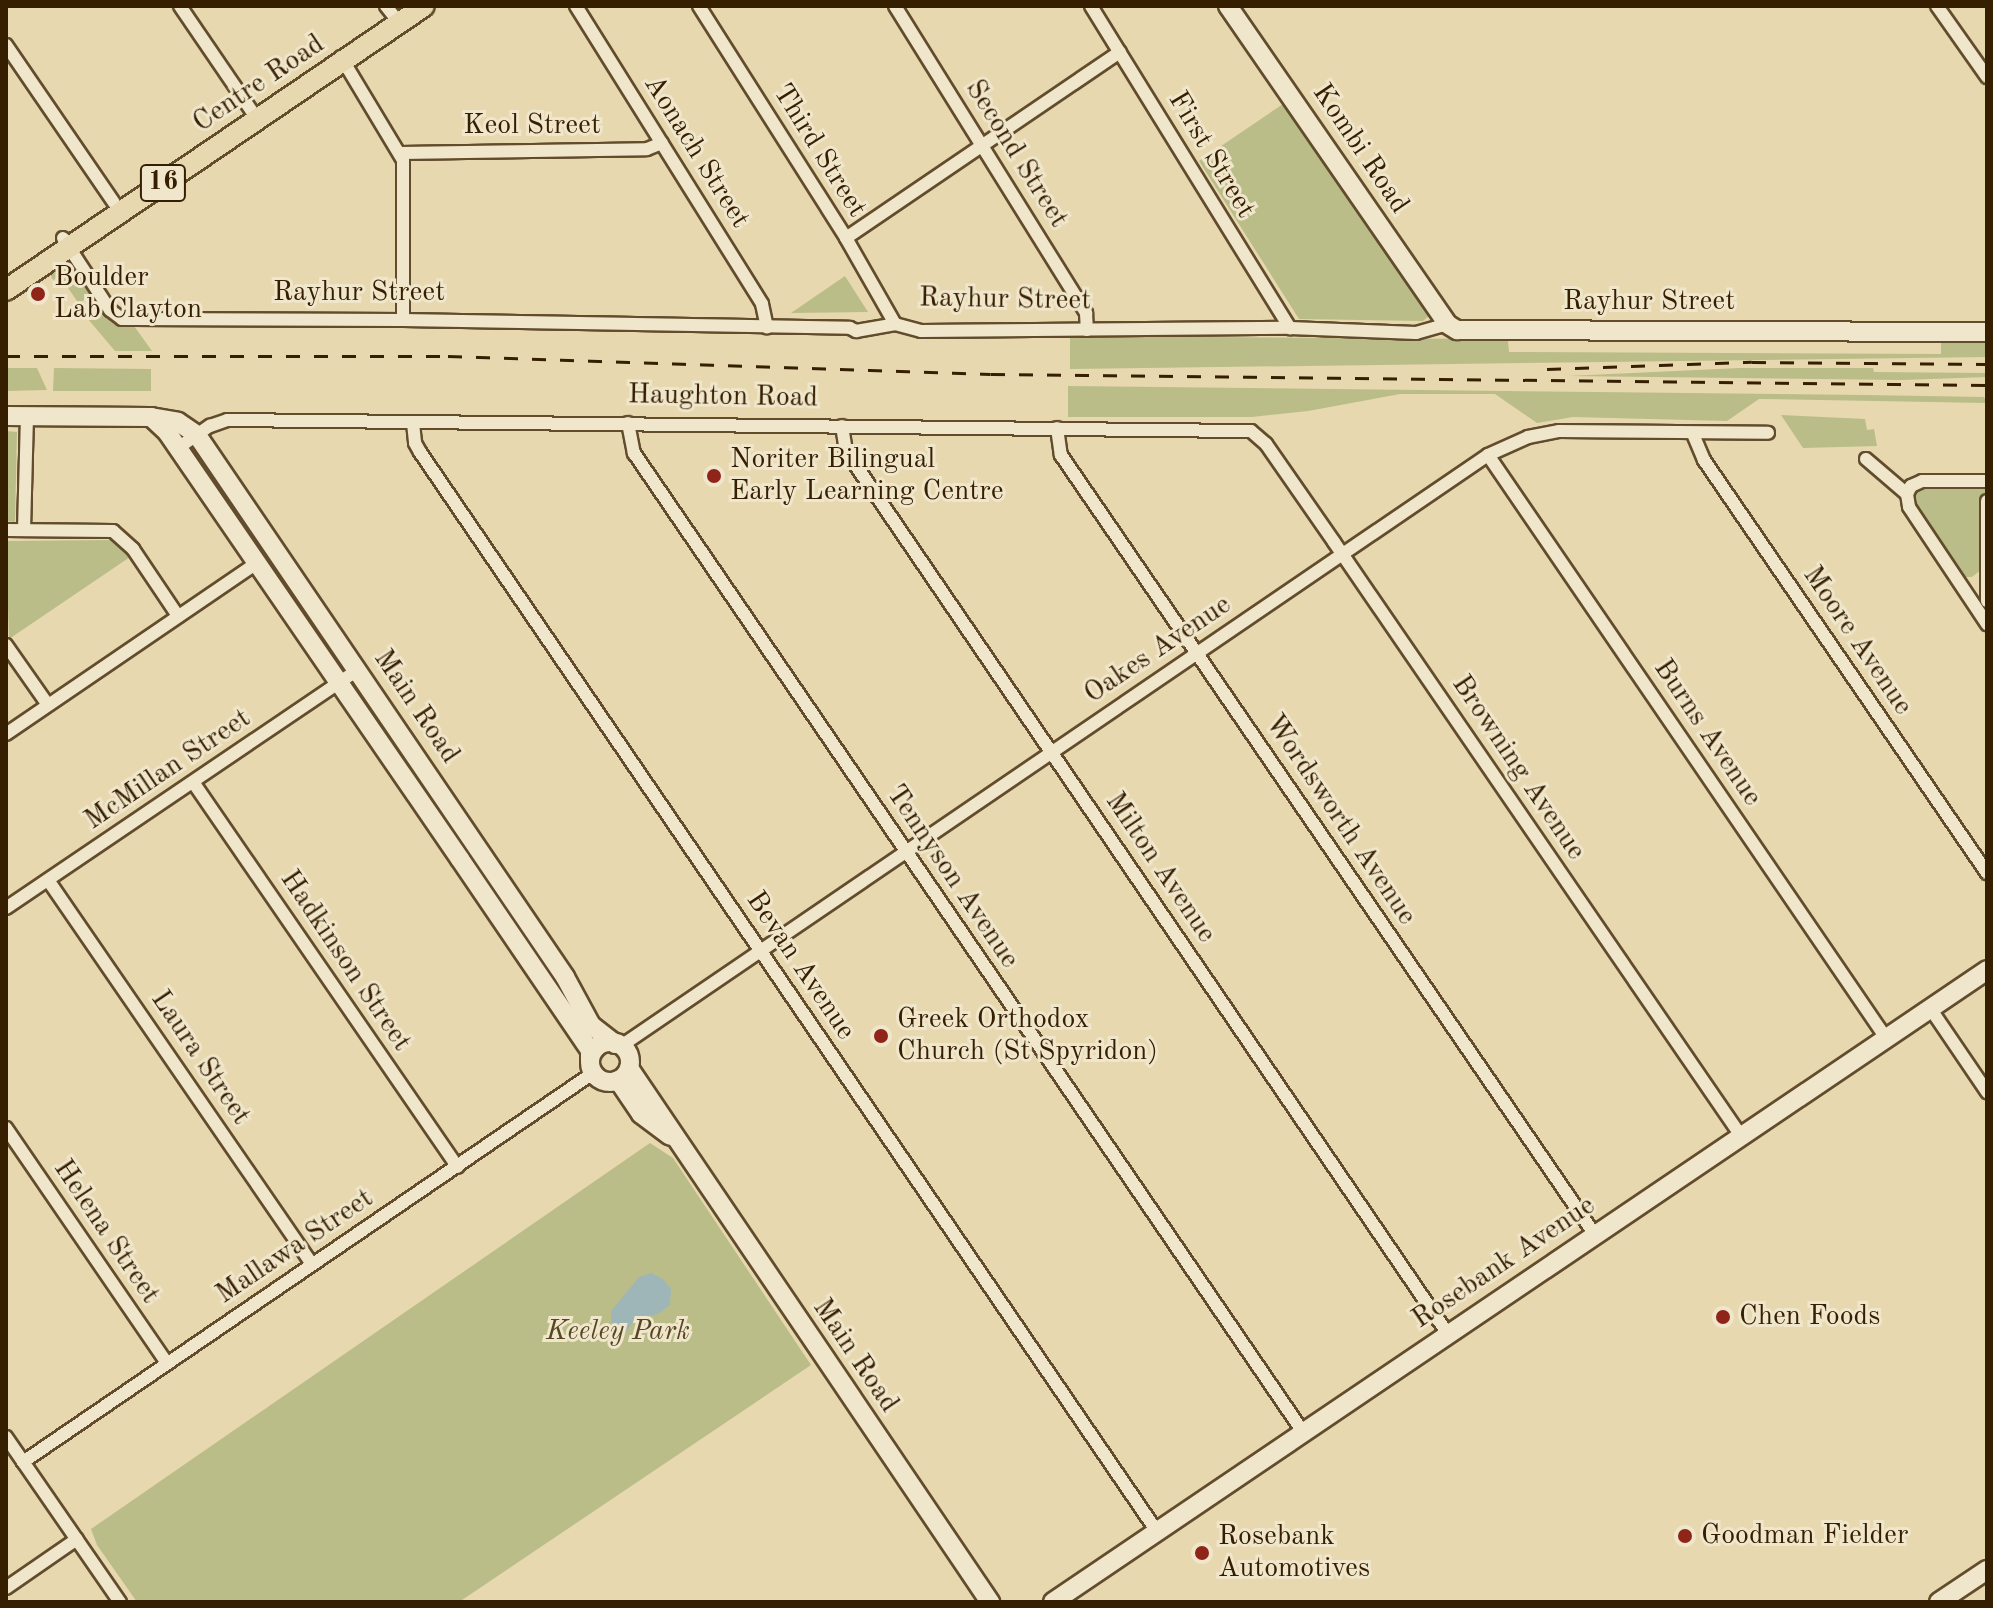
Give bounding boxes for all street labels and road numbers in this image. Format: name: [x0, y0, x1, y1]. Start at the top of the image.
street label: Centre Road: [187, 28, 331, 140]
street label: Aonach Street: [636, 69, 756, 235]
street label: Second Street: [957, 74, 1075, 234]
street label: Third Street: [765, 78, 873, 224]
street label: Kombi Road: [1304, 78, 1416, 220]
street label: First Street: [1160, 86, 1262, 224]
street label: Keol Street: [463, 109, 601, 143]
road number: 16: [139, 161, 187, 205]
street label: Rayhur Street: [273, 276, 445, 310]
street label: Rayhur Street: [919, 282, 1091, 318]
street label: Rayhur Street: [1563, 285, 1735, 319]
street label: Haughton Road: [628, 379, 818, 415]
street label: Moore Avenue: [1795, 560, 1919, 722]
street label: Oakes Avenue: [1078, 589, 1238, 711]
street label: Main Road: [366, 644, 466, 770]
street label: Burns Avenue: [1646, 653, 1768, 813]
street label: Browning Avenue: [1444, 669, 1592, 867]
street label: McMillan Street: [79, 702, 257, 838]
street label: Wordsworth Avenue: [1257, 708, 1423, 932]
street label: Tennyson Avenue: [878, 779, 1026, 975]
street label: Milton Avenue: [1097, 786, 1223, 950]
street label: Hadkinson Street: [272, 864, 418, 1058]
street label: Bevan Avenue: [738, 885, 862, 1047]
street label: Laura Street: [143, 984, 257, 1132]
street label: Helena Street: [46, 1154, 166, 1310]
street label: Mallawa Street: [210, 1182, 380, 1312]
street label: Rosebank Avenue: [1406, 1189, 1602, 1337]
street label: Main Road: [805, 1293, 905, 1419]

